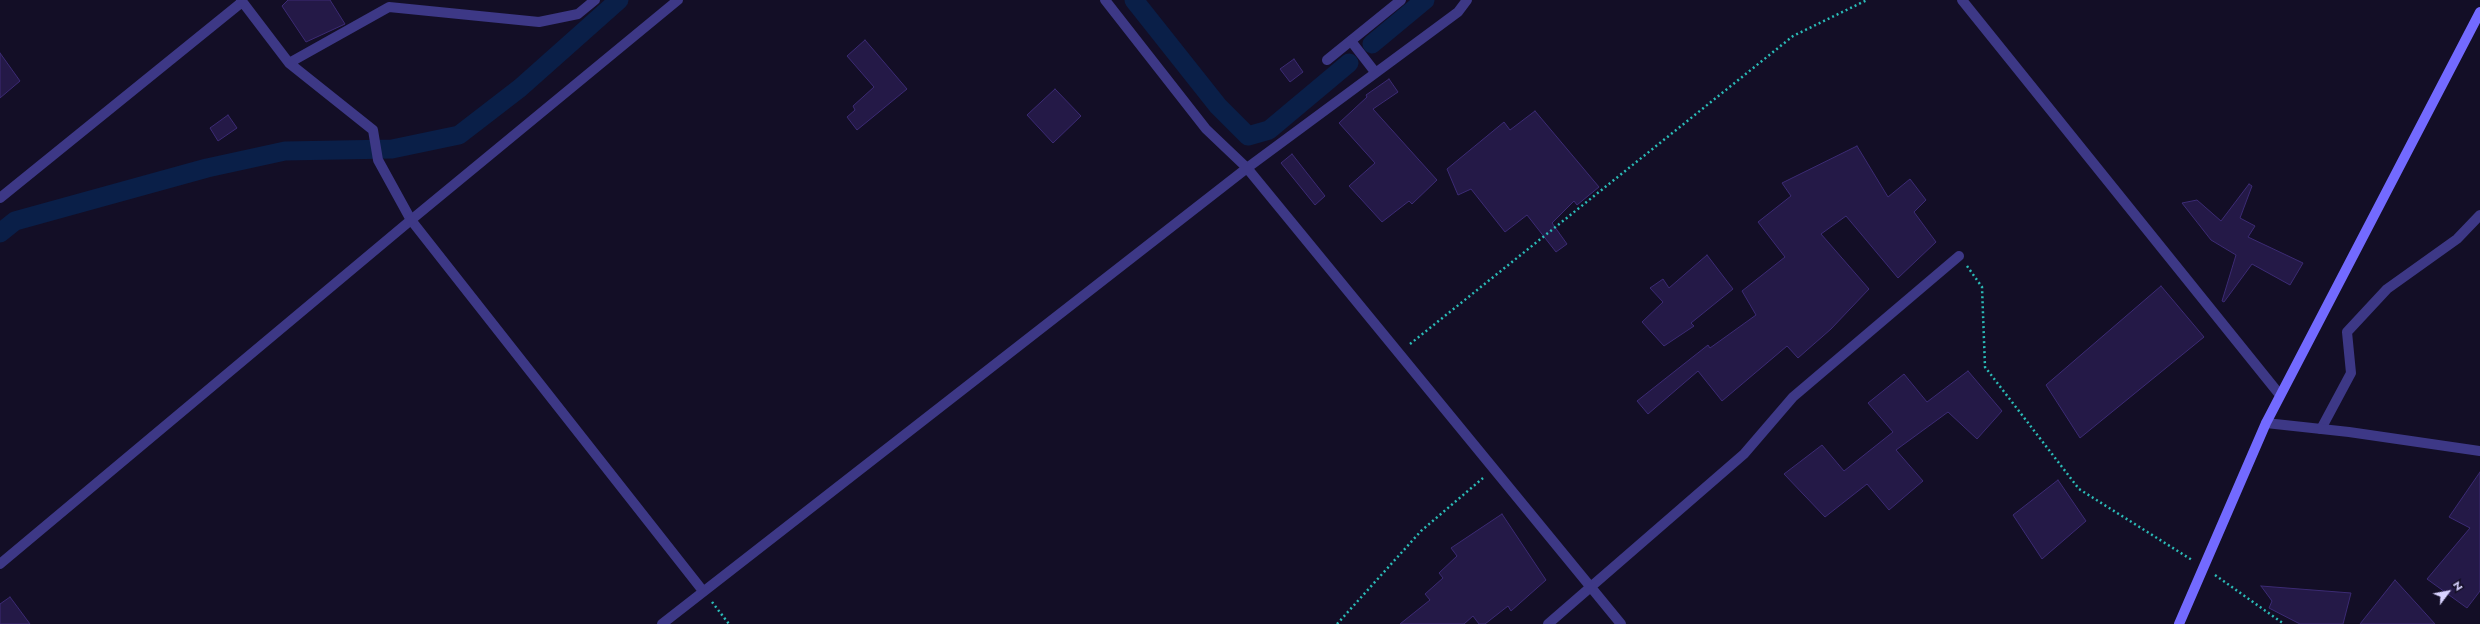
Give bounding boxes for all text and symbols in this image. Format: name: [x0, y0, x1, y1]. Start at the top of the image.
north arrow: [2428, 572, 2468, 612]
text: N: [2449, 578, 2467, 594]

